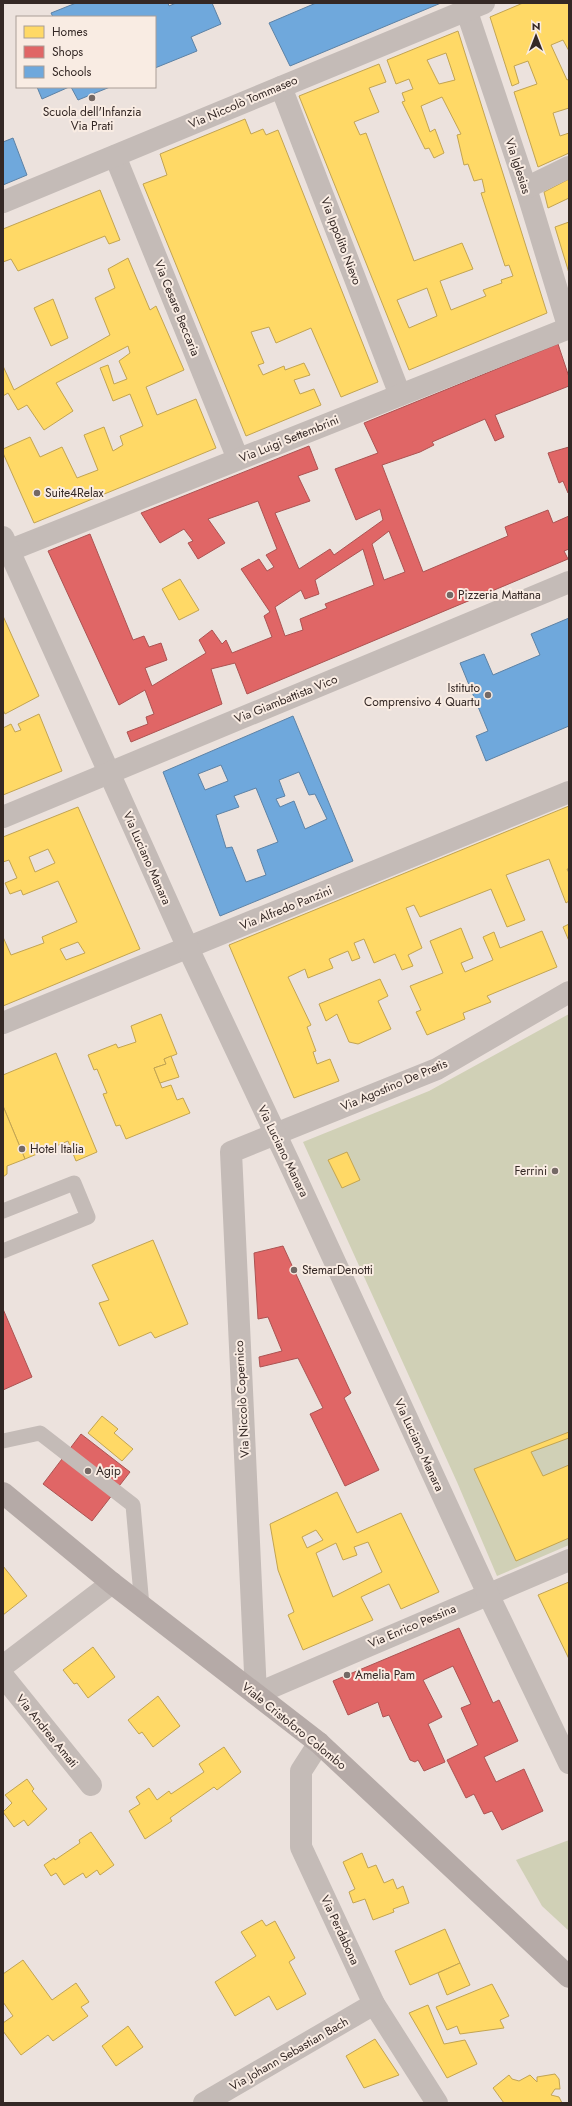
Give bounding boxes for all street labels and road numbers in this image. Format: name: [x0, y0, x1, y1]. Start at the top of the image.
street label: Via Niccolò Tommaseo: [186, 71, 301, 133]
street label: Via Iglesias: [501, 136, 536, 196]
street label: Via Ippolito Nievo: [316, 195, 366, 288]
street label: Via Cesare Beccaria: [150, 257, 205, 359]
street label: Via Luigi Settembrini: [236, 411, 342, 467]
street label: Via Giambattista Vico: [232, 670, 341, 728]
street label: Via Luciano Manara: [118, 808, 176, 908]
street label: Via Alfredo Panzini: [237, 881, 335, 935]
street label: Via Agostino De Pretis: [338, 1054, 450, 1116]
street label: Via Luciano Manara: [253, 1102, 313, 1200]
street label: Via Niccolò Copernico: [230, 1339, 254, 1458]
street label: Via Luciano Manara: [390, 1396, 448, 1495]
street label: Via Enrico Pessina: [365, 1599, 459, 1653]
street label: Viale Cristoforo Colombo: [238, 1678, 351, 1774]
street label: Via Andrea Amati: [12, 1690, 82, 1772]
street label: Via Perdabona: [316, 1892, 364, 1968]
street label: Via Johann Sebastian Bach: [226, 2013, 352, 2095]

